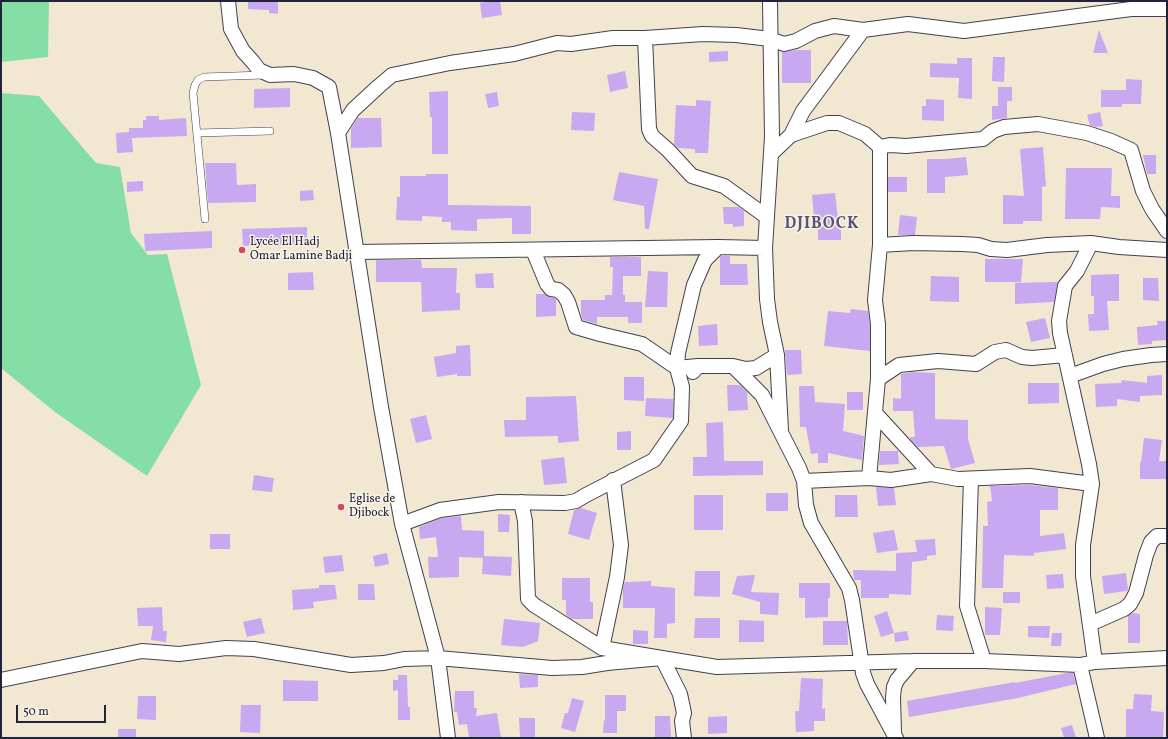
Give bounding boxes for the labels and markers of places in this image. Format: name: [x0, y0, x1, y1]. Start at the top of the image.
place label: Lycée El Hadj Omar Lamine Badji: [250, 236, 352, 264]
marker: Lycée El Hadj Omar Lamine Badji: [237, 245, 247, 255]
place label: Eglise de Djibock: [349, 493, 395, 521]
marker: Eglise de Djibock: [336, 502, 346, 512]

